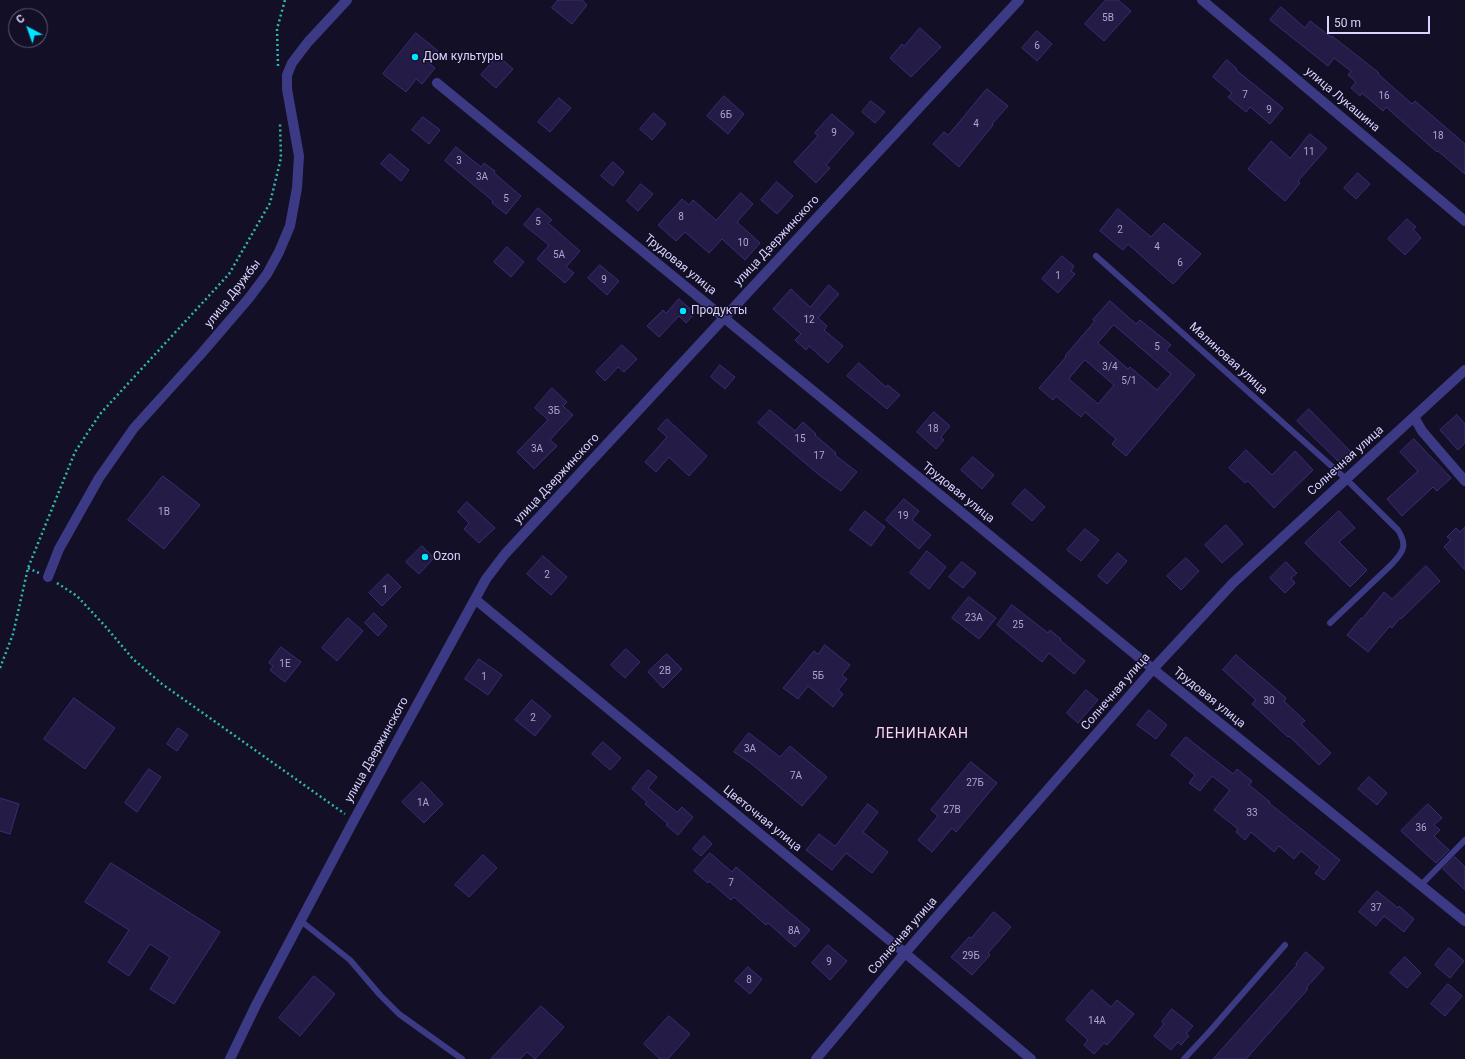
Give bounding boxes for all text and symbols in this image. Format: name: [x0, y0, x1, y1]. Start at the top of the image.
north arrow: [8, 8, 48, 48]
scale bar: [1329, 8, 1432, 34]
text: С: [13, 12, 27, 27]
house number: 5В: [1102, 12, 1114, 24]
text: 50 m: [1334, 16, 1361, 30]
house number: 6: [1034, 40, 1040, 52]
place label: Дом культуры: [423, 50, 503, 64]
marker: Дом культуры: [410, 52, 420, 62]
street label: улица Лукашина: [1302, 65, 1382, 135]
house number: 7: [1242, 89, 1248, 101]
house number: 16: [1378, 90, 1390, 102]
house number: 9: [1266, 104, 1272, 116]
house number: 6Б: [720, 109, 732, 121]
house number: 4: [973, 118, 979, 130]
house number: 9: [831, 127, 837, 139]
house number: 18: [1432, 130, 1444, 142]
house number: 11: [1303, 146, 1315, 158]
house number: 3: [456, 155, 462, 167]
house number: 3А: [476, 171, 488, 183]
house number: 5: [503, 193, 509, 205]
street label: улица Дзержинского: [731, 193, 823, 289]
house number: 8: [678, 211, 684, 223]
house number: 5: [535, 216, 541, 228]
house number: 2: [1117, 224, 1123, 236]
street label: Трудовая улица: [641, 232, 719, 298]
house number: 10: [737, 237, 749, 249]
house number: 4: [1154, 241, 1160, 253]
house number: 5А: [553, 249, 565, 261]
street label: улица Дружбы: [202, 257, 264, 331]
house number: 6: [1177, 257, 1183, 269]
house number: 1: [1055, 270, 1061, 282]
house number: 9: [601, 274, 607, 286]
place label: Продукты: [691, 304, 747, 318]
marker: Продукты: [678, 306, 688, 316]
house number: 12: [803, 314, 815, 326]
street label: Малиновая улица: [1186, 320, 1270, 398]
house number: 5: [1154, 341, 1160, 353]
house number: 3/4: [1102, 361, 1118, 373]
house number: 5/1: [1121, 375, 1137, 387]
house number: 3Б: [548, 405, 560, 417]
house number: 18: [927, 423, 939, 435]
street label: Солнечная улица: [1305, 423, 1387, 499]
street label: улица Дзержинского: [511, 431, 603, 527]
house number: 15: [794, 433, 806, 445]
house number: 3А: [531, 443, 543, 455]
house number: 17: [813, 450, 825, 462]
street label: Трудовая улица: [919, 460, 997, 526]
house number: 1В: [158, 506, 170, 518]
house number: 19: [897, 510, 909, 522]
place label: Ozon: [433, 550, 461, 564]
marker: Ozon: [420, 552, 430, 562]
house number: 2: [544, 569, 550, 581]
house number: 1: [382, 584, 388, 596]
house number: 23А: [965, 612, 983, 624]
house number: 25: [1012, 619, 1024, 631]
street label: Солнечная улица: [1079, 651, 1153, 733]
house number: 1Е: [279, 658, 291, 670]
house number: 2В: [659, 665, 671, 677]
street label: Трудовая улица: [1170, 665, 1248, 731]
house number: 5Б: [812, 670, 824, 682]
house number: 1: [481, 671, 487, 683]
street label: улица Дзержинского: [342, 695, 412, 805]
house number: 30: [1263, 695, 1275, 707]
house number: 2: [530, 712, 536, 724]
district label: ЛЕНИНАКАН: [875, 726, 969, 742]
house number: 3А: [744, 743, 756, 755]
house number: 7А: [790, 770, 802, 782]
house number: 27Б: [966, 777, 984, 789]
street label: Цветочная улица: [720, 783, 804, 855]
house number: 1А: [417, 797, 429, 809]
house number: 27В: [943, 804, 961, 816]
house number: 33: [1246, 807, 1258, 819]
house number: 36: [1415, 822, 1427, 834]
house number: 7: [728, 877, 734, 889]
street label: Солнечная улица: [866, 895, 940, 977]
house number: 37: [1370, 902, 1382, 914]
house number: 8А: [788, 925, 800, 937]
house number: 29Б: [962, 950, 980, 962]
house number: 9: [826, 956, 832, 968]
house number: 8: [746, 974, 752, 986]
house number: 14А: [1088, 1015, 1106, 1027]

